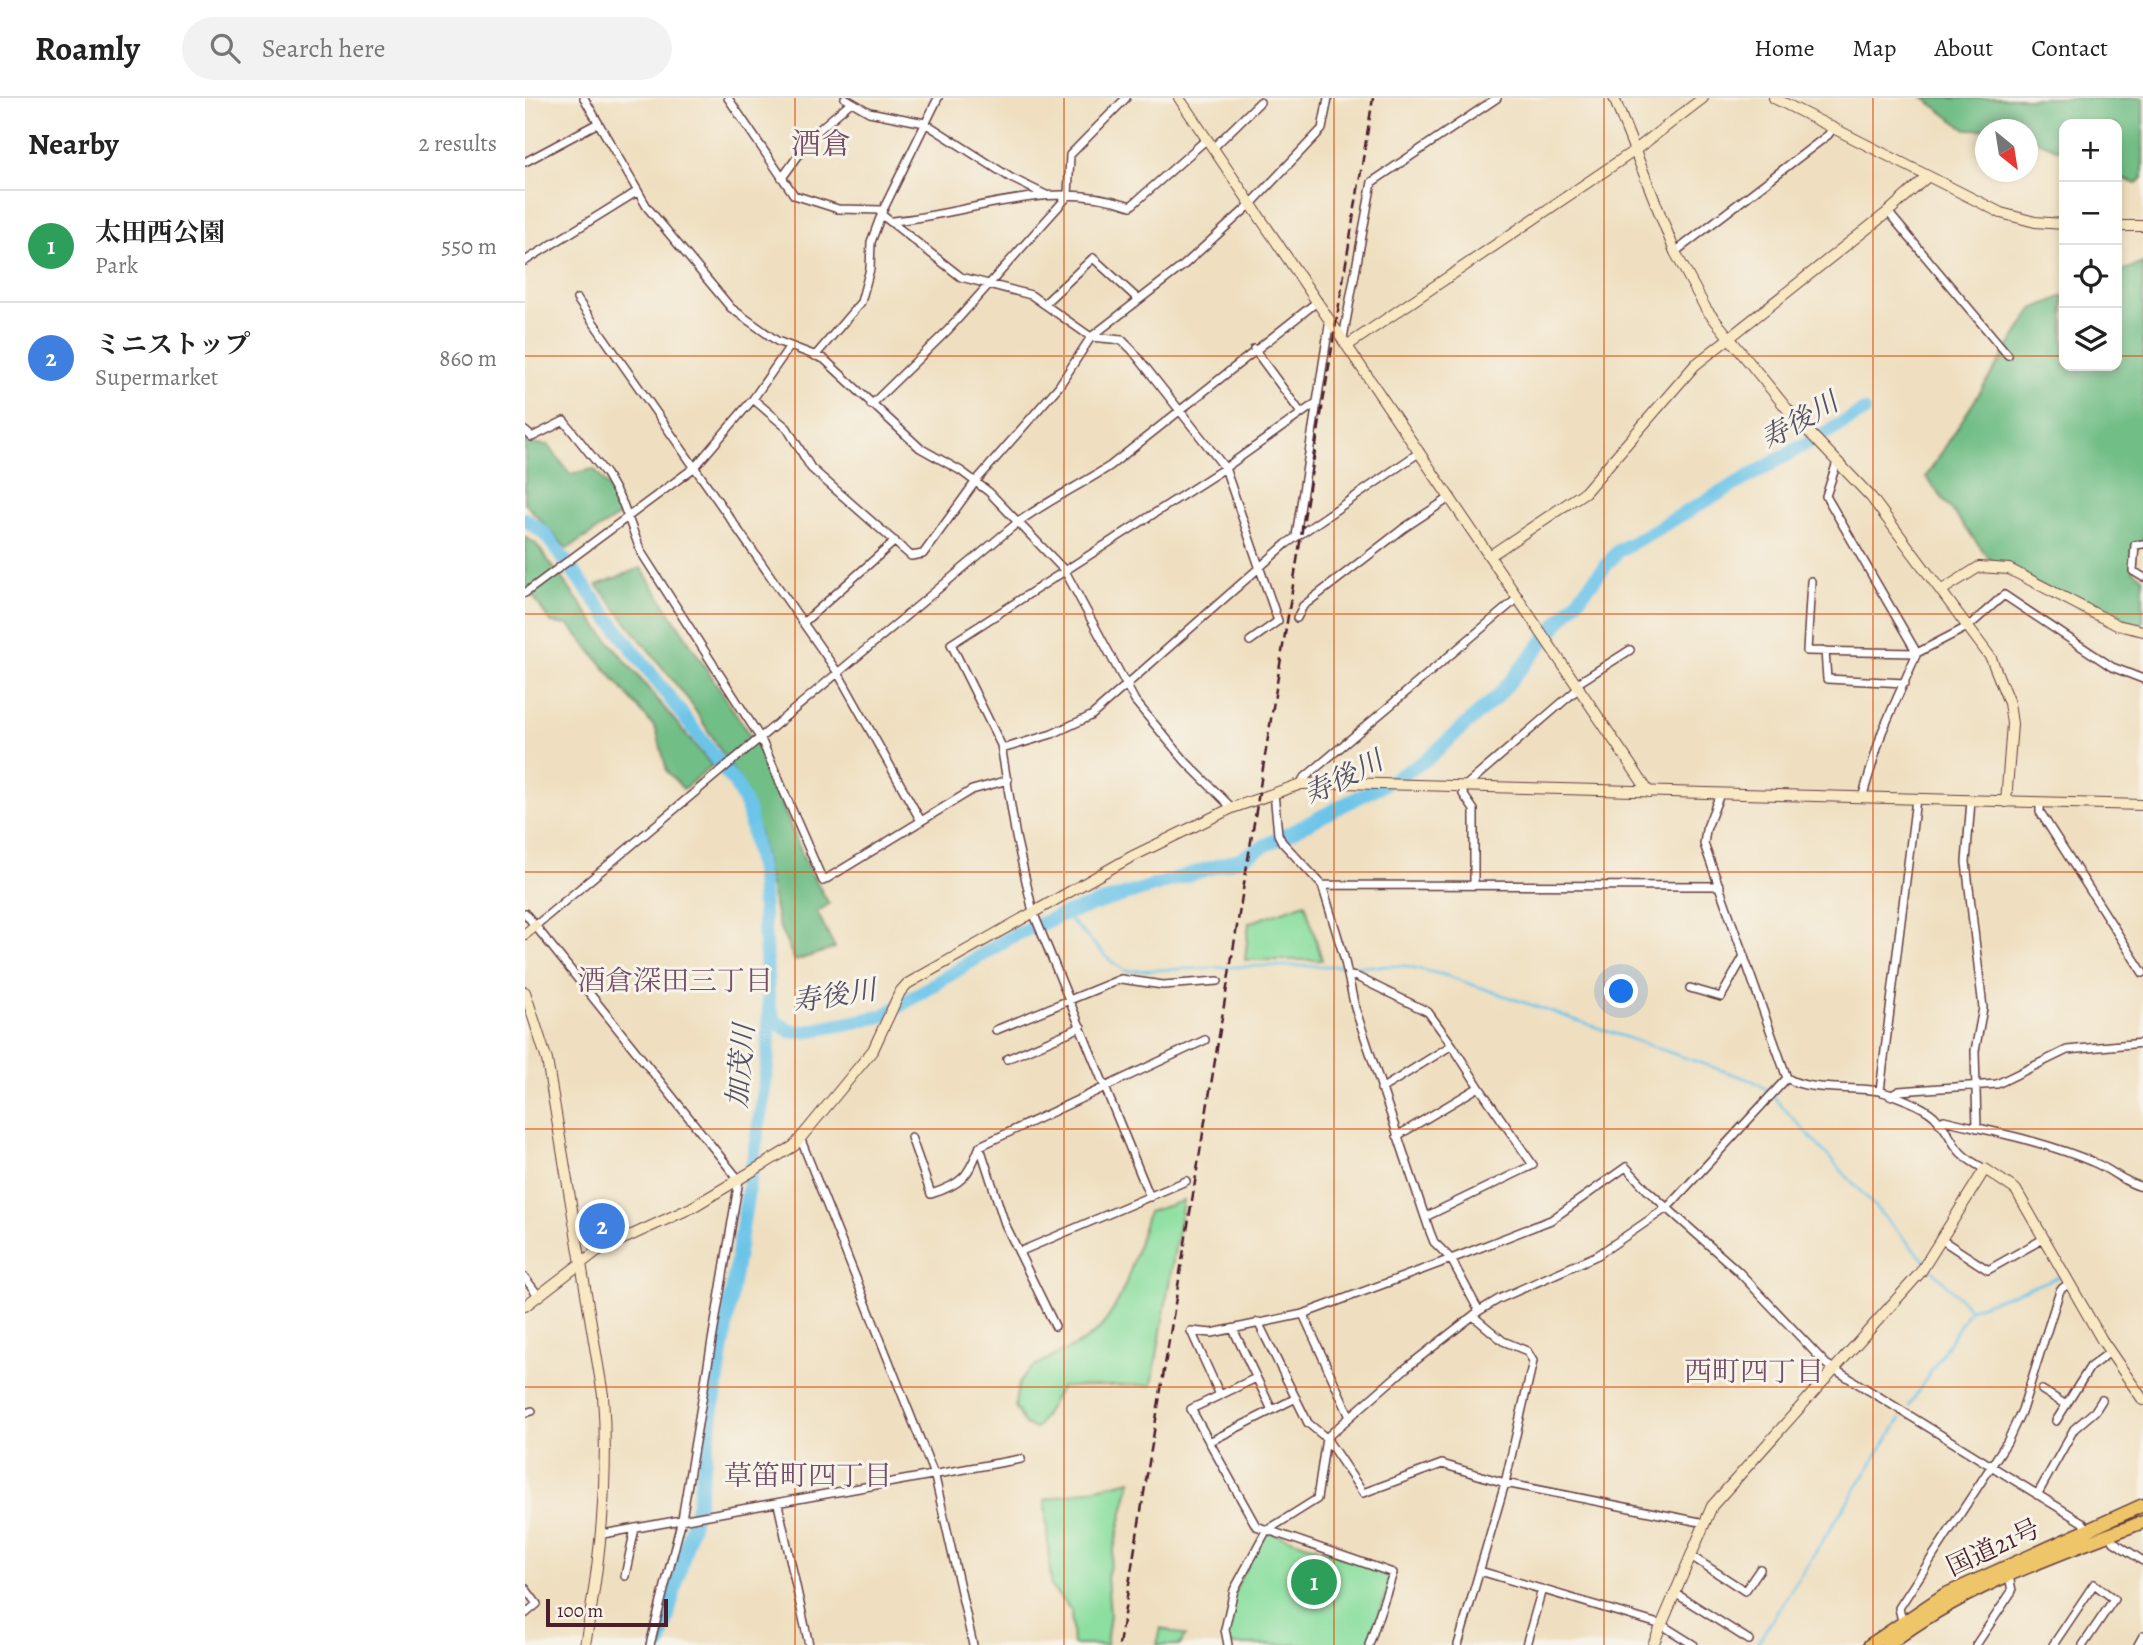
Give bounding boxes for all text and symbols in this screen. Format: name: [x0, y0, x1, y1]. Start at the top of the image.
search box: [182, 17, 672, 80]
text: Roamly: [35, 26, 140, 71]
icon: search: [206, 29, 244, 67]
text: Search here: [262, 31, 385, 66]
text: Home: [1754, 32, 1815, 64]
text: Map: [1853, 32, 1897, 64]
text: About: [1935, 32, 1993, 64]
text: Contact: [2031, 32, 2108, 64]
north arrow: [1975, 119, 2038, 182]
map controls: [2059, 119, 2122, 371]
button: +: [2059, 119, 2122, 182]
text: Nearby: [28, 124, 119, 164]
district label: 酒倉: [791, 124, 851, 164]
text: 2 results: [419, 128, 497, 159]
button: −: [2059, 182, 2122, 245]
text: 太田西公園: [95, 215, 225, 250]
text: 1: [47, 231, 55, 262]
text: 550 m: [441, 231, 497, 262]
button: locate: [2059, 245, 2122, 308]
text: Park: [95, 250, 138, 281]
button: layers: [2059, 308, 2122, 371]
text: ミニストップ: [95, 327, 250, 362]
text: 2: [45, 343, 57, 374]
text: 860 m: [439, 343, 497, 374]
text: Supermarket: [95, 362, 218, 393]
water label: 寿後川: [1754, 382, 1848, 458]
water label: 寿後川: [1297, 741, 1392, 814]
district label: 酒倉深田三丁目: [577, 962, 773, 1000]
water label: 寿後川: [790, 970, 882, 1021]
your location: [1604, 974, 1638, 1008]
water label: 加茂川: [718, 1020, 764, 1110]
pin: 2: [579, 1200, 625, 1252]
district label: 西町四丁目: [1684, 1353, 1824, 1391]
district label: 草笛町四丁目: [724, 1457, 892, 1495]
street label: 国道21号: [1941, 1511, 2046, 1584]
pin: 1: [1291, 1556, 1337, 1608]
scale bar: [546, 1596, 669, 1628]
text: 100 m: [557, 1598, 603, 1624]

